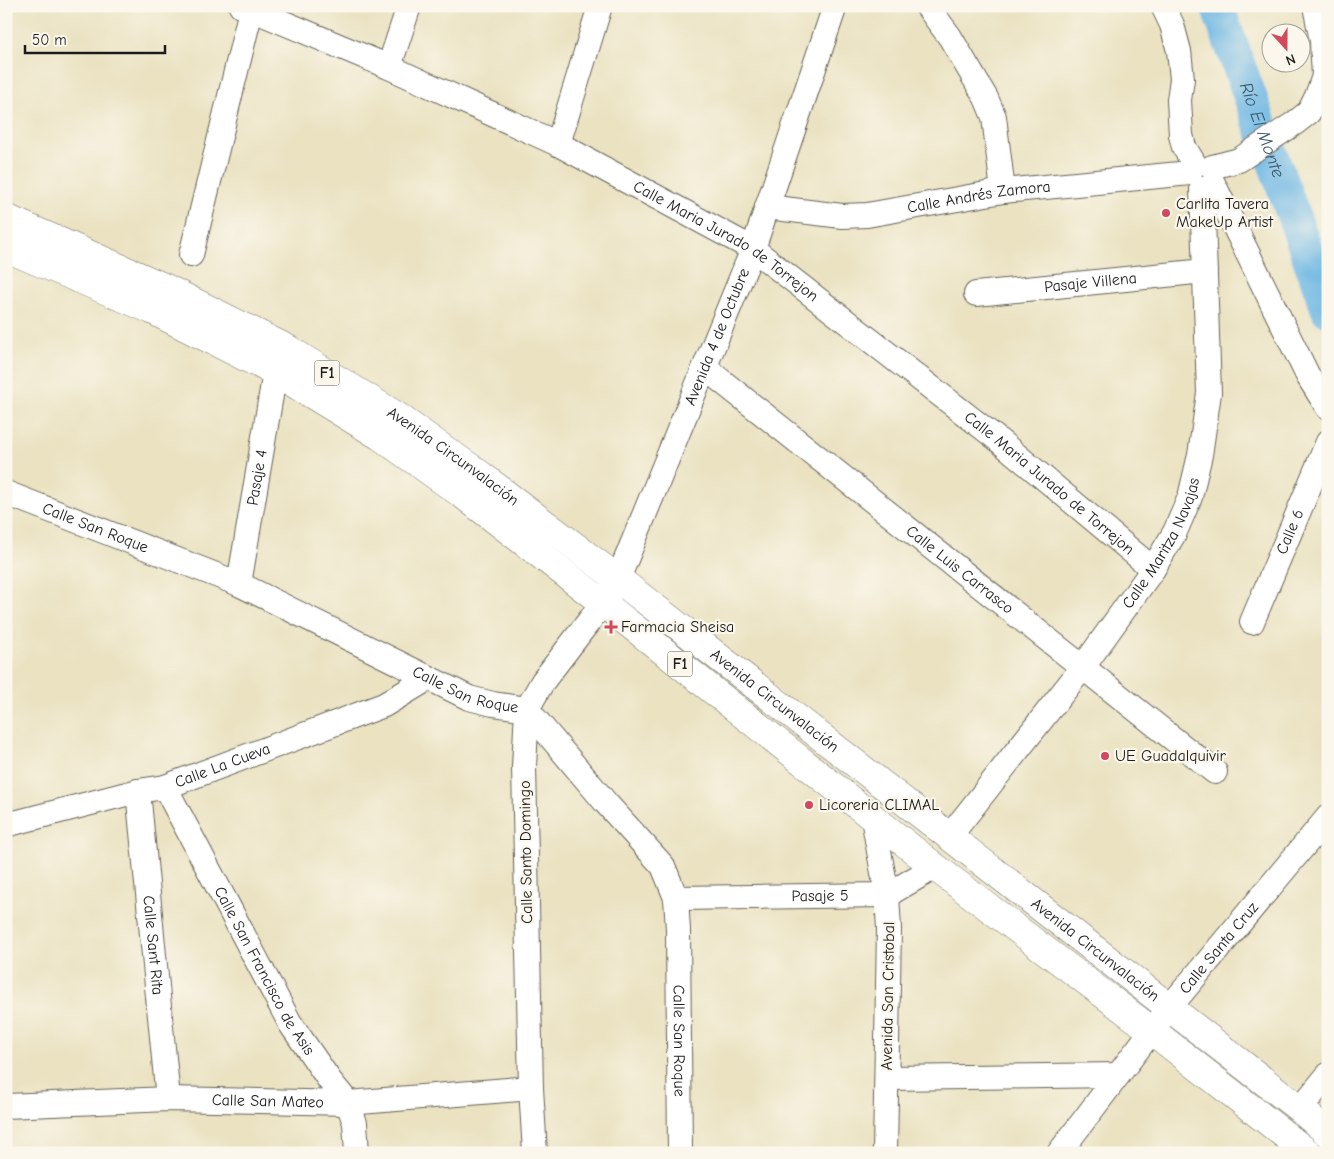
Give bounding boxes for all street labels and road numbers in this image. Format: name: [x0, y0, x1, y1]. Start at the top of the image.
street label: Calle Maria Jurado de Torrejon: [630, 177, 822, 305]
street label: Calle Andrés Zamora: [906, 177, 1051, 217]
street label: Avenida 4 de Octubre: [681, 265, 753, 408]
street label: Pasaje Villena: [1043, 269, 1138, 296]
road number: F1: [314, 360, 340, 386]
street label: Avenida Circunvalación: [384, 403, 522, 510]
street label: Calle Maria Jurado de Torrejon: [961, 408, 1138, 558]
street label: Pasaje 4: [243, 448, 271, 507]
street label: Calle Maritza Navajas: [1119, 476, 1203, 612]
street label: Calle San Roque: [40, 499, 151, 557]
street label: Calle 6: [1273, 506, 1308, 557]
street label: Calle Luis Carrasco: [903, 522, 1017, 618]
street label: Avenida Circunvalación: [707, 645, 842, 756]
road number: F1: [668, 652, 692, 676]
street label: Calle San Roque: [410, 662, 520, 717]
street label: Calle La Cueva: [172, 739, 273, 792]
street label: Calle Santo Domingo: [516, 780, 536, 924]
street label: Calle San Francisco de Asis: [210, 884, 319, 1059]
street label: Pasaje 5: [791, 887, 849, 905]
street label: Avenida Circunvalación: [1027, 894, 1163, 1005]
street label: Calle Sant Rita: [139, 895, 167, 996]
street label: Calle Santa Cruz: [1176, 899, 1262, 997]
street label: Avenida San Cristobal: [878, 921, 898, 1071]
street label: Calle San Roque: [669, 985, 688, 1097]
street label: Calle San Mateo: [212, 1091, 324, 1111]

